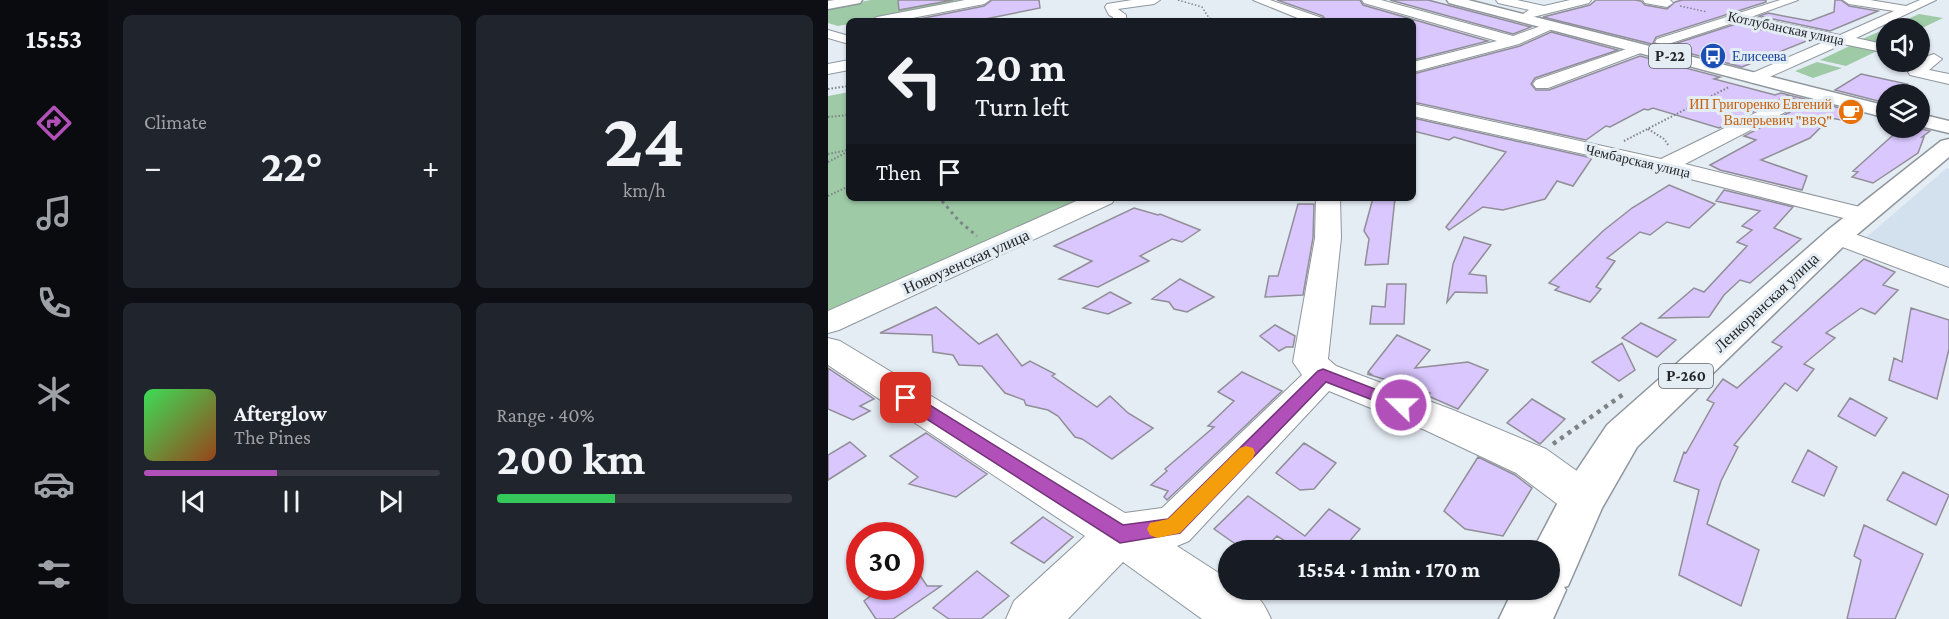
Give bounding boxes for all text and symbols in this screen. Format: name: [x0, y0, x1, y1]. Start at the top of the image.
street label: Котлубанская улица: [1726, 8, 1846, 48]
map controls: [1876, 18, 1930, 138]
button: sound: [1876, 18, 1930, 72]
text: 15:53: [26, 24, 82, 54]
bus stop icon: Елисеева: [1698, 41, 1728, 71]
icon: left: [876, 42, 954, 120]
text: 20 m: [975, 43, 1066, 90]
road number: Р-22: [1649, 44, 1691, 68]
place label: Елисеева: [1732, 48, 1787, 64]
button: layers: [1876, 84, 1930, 138]
text: Turn left: [975, 92, 1069, 122]
text: 24: [603, 96, 685, 183]
place label: ИП Григоренко Евгений Валерьевич "BBQ": [1689, 96, 1833, 128]
cafe icon: ИП Григоренко Евгений Валерьевич "BBQ": [1836, 97, 1866, 127]
icon: directions: [33, 102, 75, 144]
text: Climate: [144, 111, 207, 133]
text: 22°: [261, 141, 323, 191]
street label: Чембарская улица: [1584, 141, 1693, 181]
text: −: [144, 148, 161, 185]
text: +: [422, 148, 440, 185]
icon: arrive: [933, 156, 966, 189]
text: Then: [876, 160, 921, 185]
text: km/h: [623, 179, 666, 201]
icon: music: [33, 192, 75, 234]
street label: Новоузенская улица: [901, 226, 1032, 298]
street label: Ленкоранская улица: [1711, 250, 1823, 356]
icon: phone: [33, 282, 75, 324]
road number: Р-260: [1659, 364, 1713, 388]
pin: [880, 372, 931, 423]
icon: climate: [33, 373, 75, 415]
position arrow: [1369, 373, 1433, 437]
icon: arrive: [889, 381, 922, 414]
text: Afterglow: [234, 401, 327, 426]
text: Range · 40%: [497, 404, 594, 426]
text: The Pines: [234, 426, 311, 448]
text: 200 km: [497, 434, 645, 484]
icon: car: [33, 463, 75, 505]
icon: previous: [177, 485, 210, 518]
icon: pause: [275, 485, 308, 518]
icon: next: [374, 485, 407, 518]
speed limit sign: 30: [846, 522, 924, 600]
icon: filters: [33, 553, 75, 595]
text: 15:54 · 1 min · 170 m: [1298, 557, 1480, 582]

